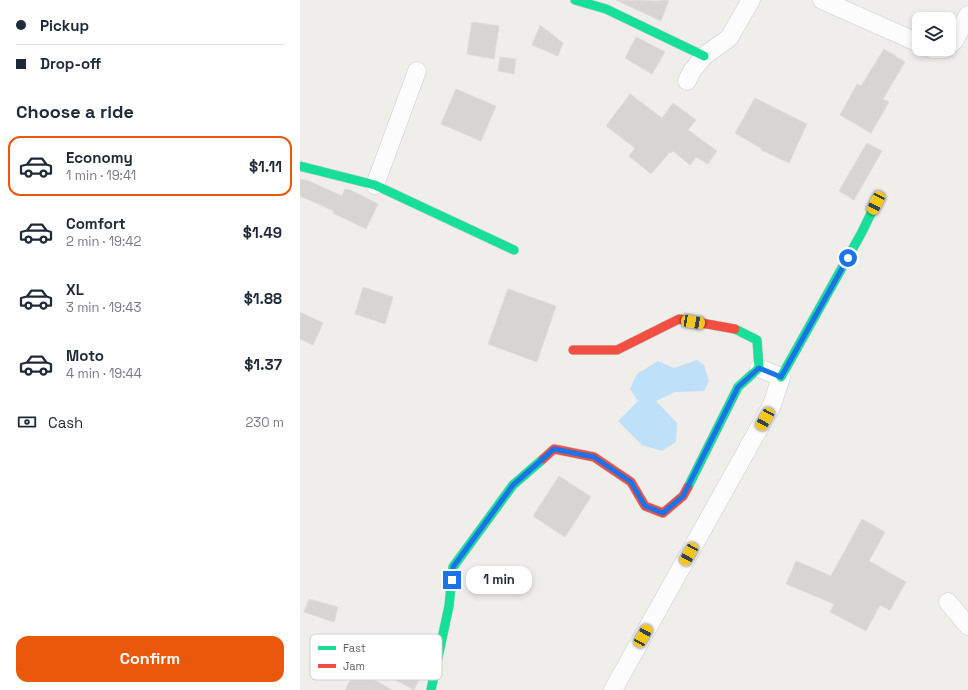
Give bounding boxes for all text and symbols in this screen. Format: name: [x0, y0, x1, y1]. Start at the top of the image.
map controls: [912, 12, 956, 56]
button: layers: [912, 12, 956, 56]
text: Pickup: [40, 16, 89, 35]
text: Drop-off: [40, 54, 101, 73]
text: Choose a ride: [16, 100, 134, 123]
icon: car: [18, 148, 54, 184]
text: Economy: [66, 148, 133, 167]
text: $1.11: [249, 157, 282, 176]
text: 1 min · 19:41: [66, 167, 136, 184]
car: [865, 190, 887, 216]
icon: car: [18, 214, 54, 250]
text: Comfort: [66, 214, 126, 233]
text: $1.49: [243, 223, 282, 242]
text: 2 min · 19:42: [66, 233, 141, 250]
route start: [839, 249, 857, 267]
icon: car: [18, 280, 54, 316]
text: XL: [66, 280, 84, 299]
text: $1.88: [244, 289, 282, 308]
text: 3 min · 19:43: [66, 299, 141, 316]
car: [680, 314, 706, 330]
icon: car: [18, 346, 54, 382]
text: Moto: [66, 346, 104, 365]
text: $1.37: [244, 355, 282, 374]
text: 4 min · 19:44: [66, 365, 142, 382]
car: [754, 406, 776, 432]
icon: cash: [16, 411, 38, 433]
text: Cash: [48, 413, 83, 432]
text: 230 m: [246, 414, 284, 431]
car: [678, 541, 700, 567]
callout: 1 min: [466, 566, 532, 594]
route end: [443, 571, 461, 589]
text: 1 min: [483, 571, 515, 588]
car: [632, 623, 654, 649]
legend: [310, 634, 442, 680]
button: Confirm: [16, 636, 284, 682]
text: Fast: [343, 641, 366, 655]
text: Jam: [343, 659, 365, 673]

